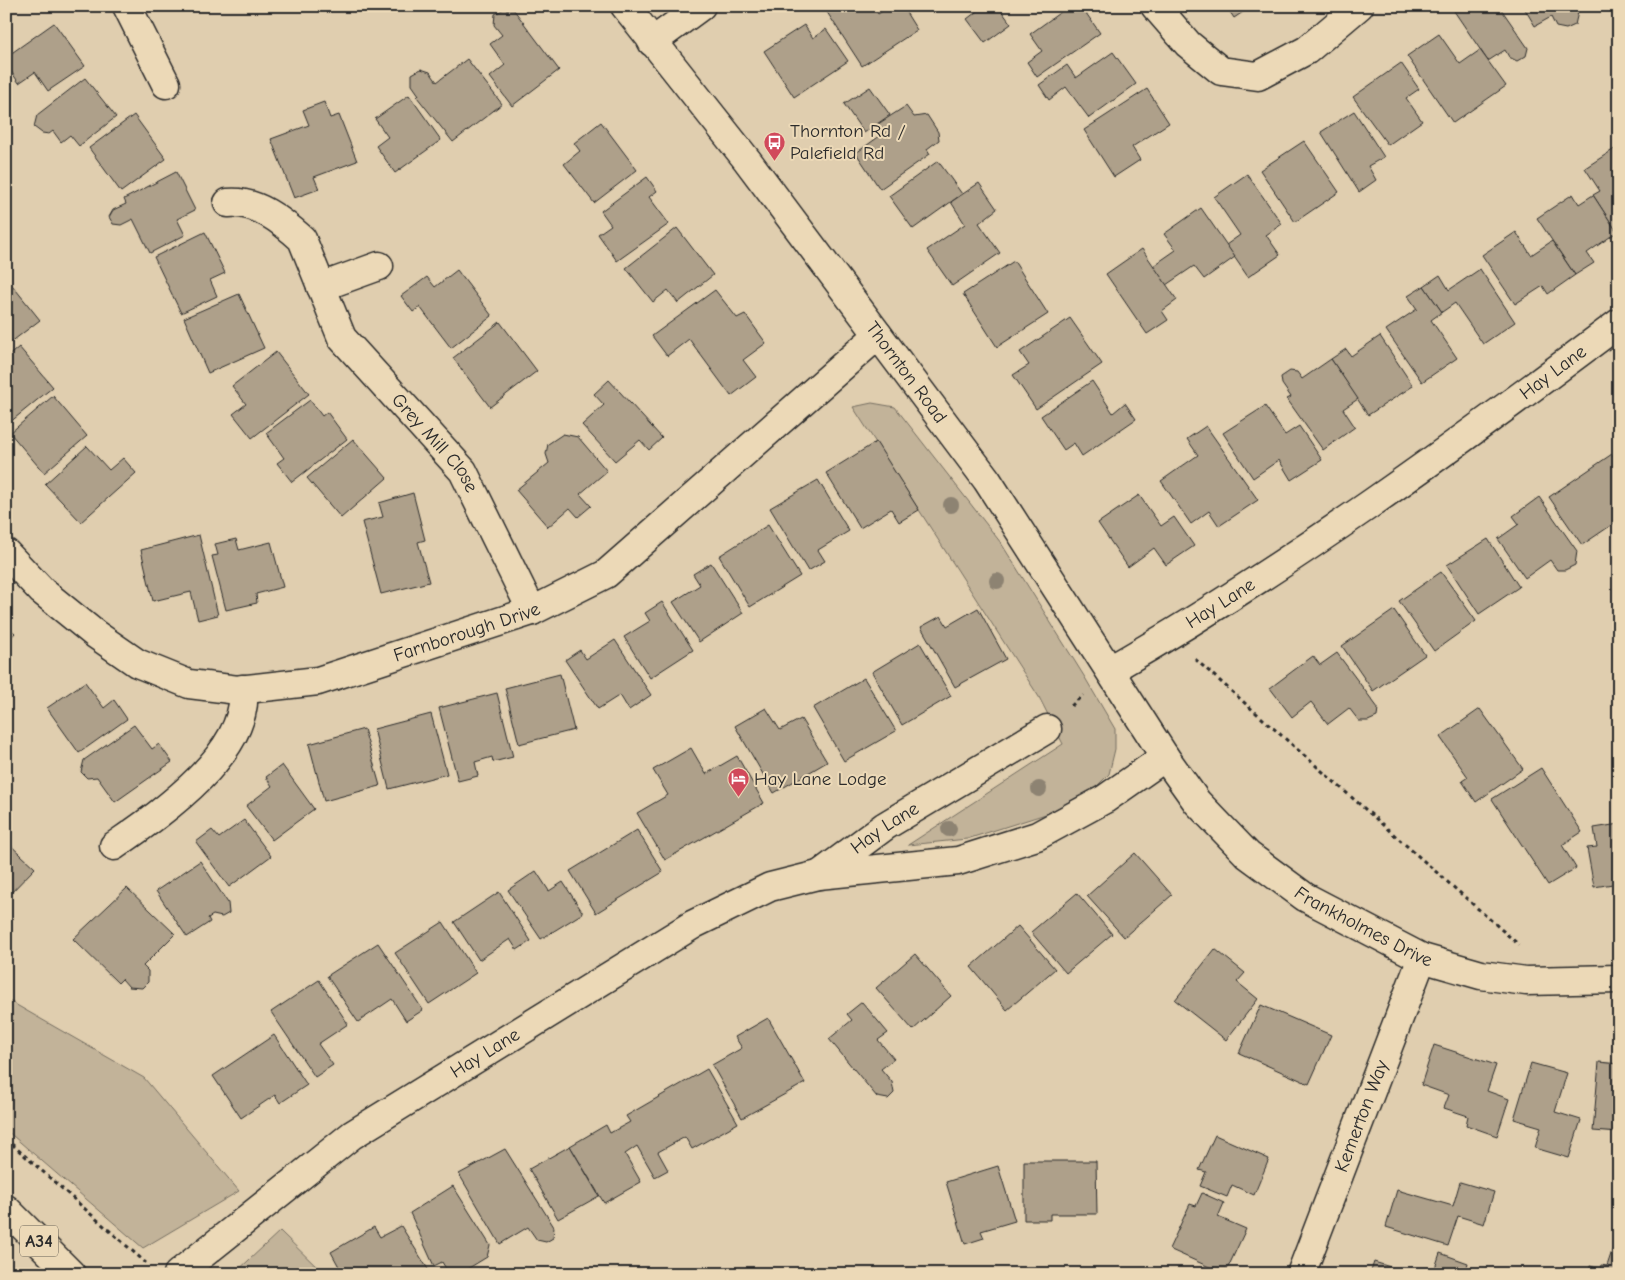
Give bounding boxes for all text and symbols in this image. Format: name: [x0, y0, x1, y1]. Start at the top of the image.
place label: Thornton Rd / Palefield Rd: [790, 120, 906, 164]
bus stop icon: Thornton Rd / Palefield Rd: [762, 130, 786, 161]
street label: Thornton Road: [861, 317, 951, 427]
street label: Hay Lane: [1515, 340, 1591, 404]
street label: Grey Mill Close: [387, 389, 483, 496]
street label: Hay Lane: [1182, 573, 1259, 633]
street label: Farnborough Drive: [391, 598, 544, 667]
hotel icon: Hay Lane Lodge: [726, 767, 750, 798]
place label: Hay Lane Lodge: [754, 768, 887, 790]
street label: Hay Lane: [846, 797, 923, 859]
street label: Frankholmes Drive: [1290, 882, 1435, 971]
street label: Hay Lane: [446, 1023, 524, 1083]
street label: Kemerton Way: [1330, 1057, 1393, 1175]
road number: A34: [20, 1226, 58, 1256]

